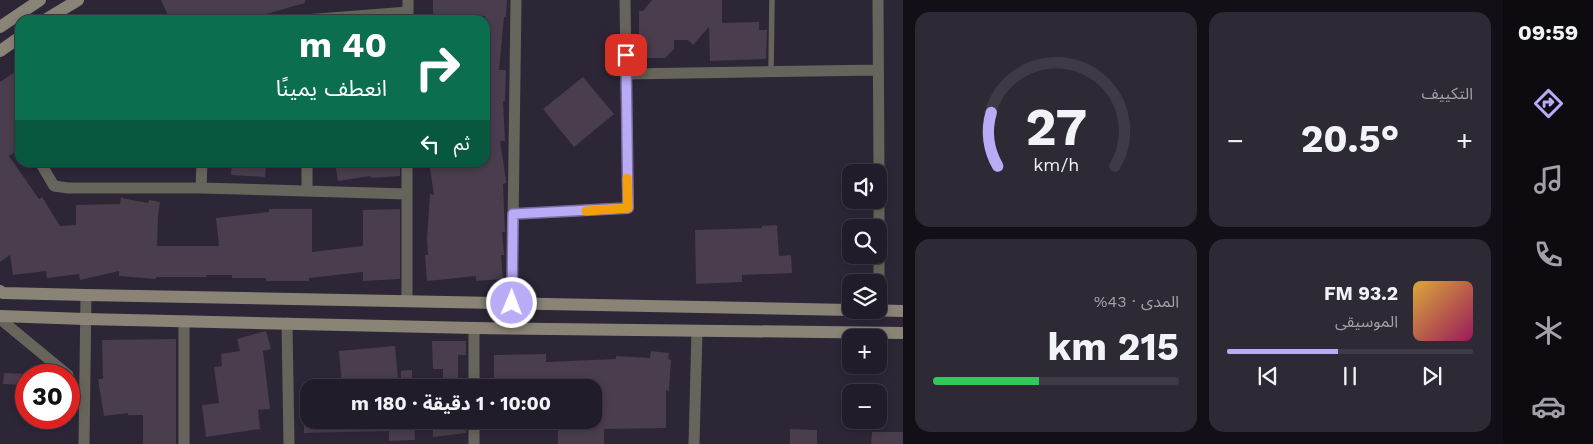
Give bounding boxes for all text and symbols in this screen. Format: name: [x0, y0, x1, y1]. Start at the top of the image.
text: 09:59: [1518, 20, 1578, 45]
text: 40 m: [299, 24, 387, 66]
pin: [605, 34, 647, 76]
icon: right: [405, 35, 470, 100]
icon: arrive: [612, 41, 640, 69]
text: انعطف يمينًا: [276, 76, 387, 101]
text: التكييف: [1421, 84, 1473, 103]
icon: directions: [1531, 86, 1566, 121]
text: 27: [1025, 97, 1087, 158]
text: 20.5°: [1301, 117, 1399, 161]
text: −: [1227, 124, 1244, 157]
text: +: [1456, 124, 1473, 157]
icon: left: [416, 130, 444, 158]
text: ثم: [454, 132, 470, 155]
text: km/h: [1033, 154, 1079, 175]
icon: music: [1531, 162, 1566, 197]
map controls: [842, 164, 887, 429]
button: sound: [842, 164, 887, 209]
button: search: [842, 219, 887, 264]
icon: phone: [1531, 237, 1566, 272]
button: layers: [842, 274, 887, 319]
position arrow: [485, 276, 537, 328]
text: 93.2 FM: [1324, 282, 1398, 305]
text: المدى · 43%: [1094, 292, 1179, 311]
text: الموسيقى: [1335, 312, 1398, 331]
icon: climate: [1531, 313, 1566, 348]
text: 215 km: [1048, 325, 1179, 369]
button: +: [842, 329, 887, 374]
icon: previous: [1254, 362, 1282, 390]
icon: pause: [1336, 362, 1364, 390]
icon: next: [1418, 362, 1446, 390]
speed limit sign: 30: [15, 364, 80, 429]
button: −: [842, 384, 887, 429]
icon: car: [1531, 389, 1566, 424]
text: 10:00 · 1 دقيقة · 180 m: [351, 392, 551, 415]

